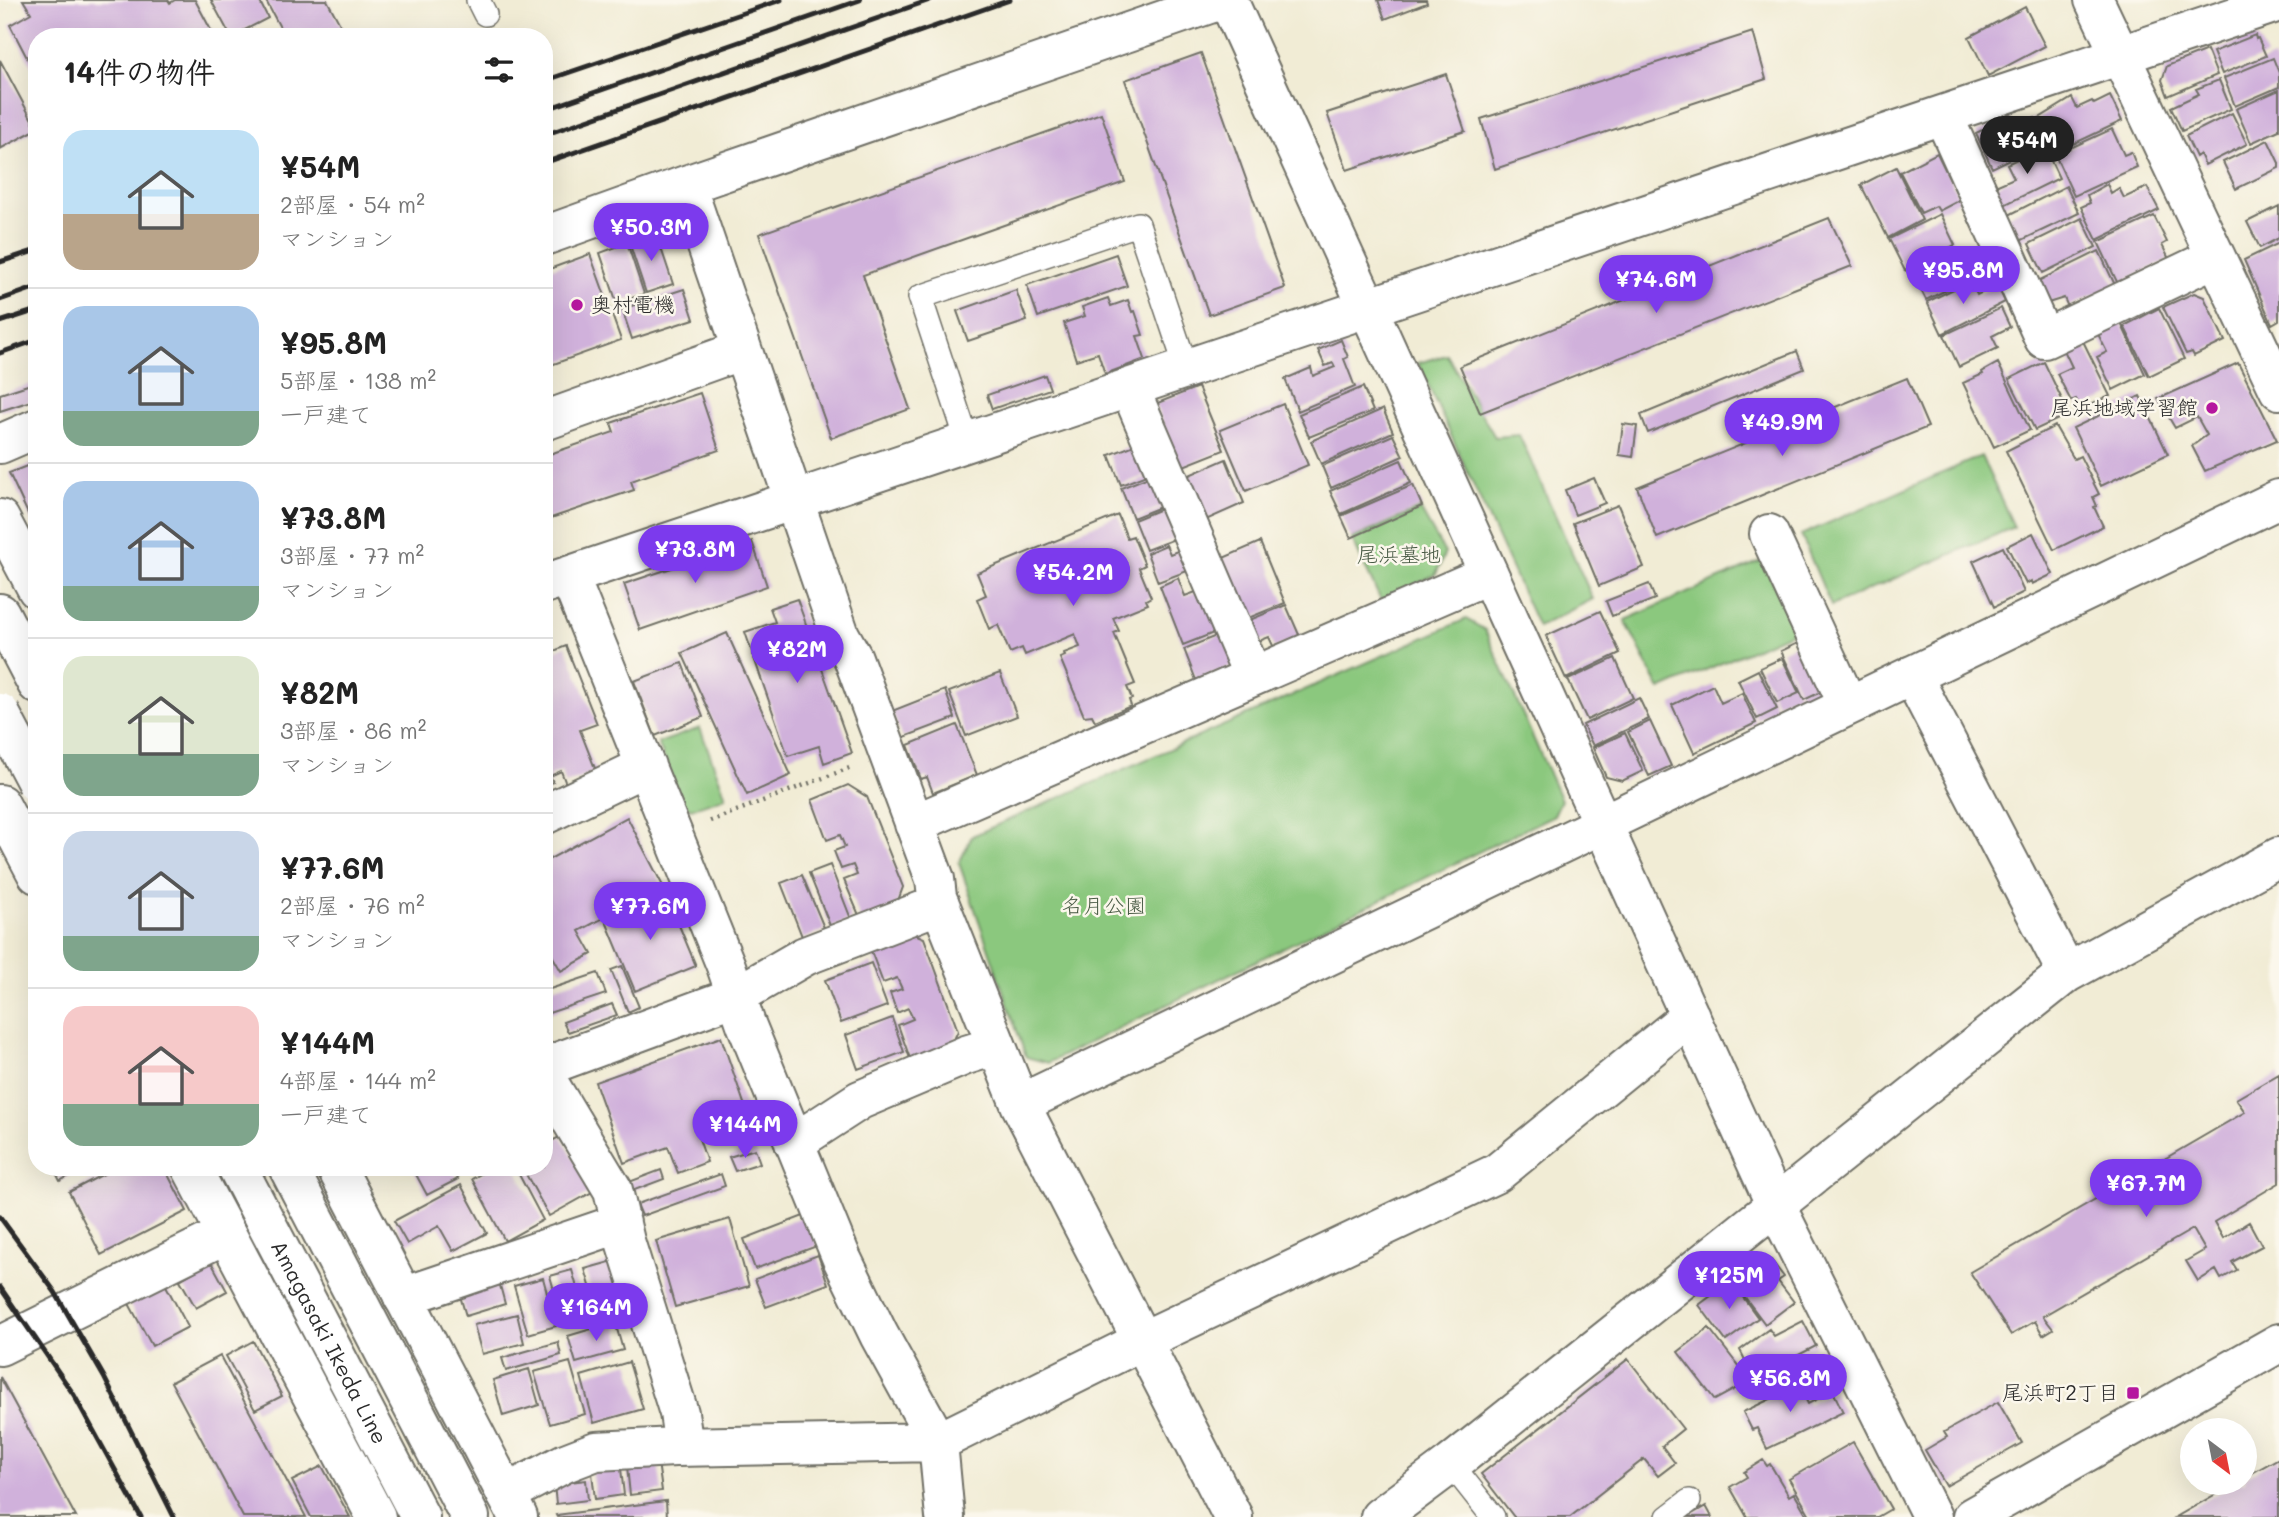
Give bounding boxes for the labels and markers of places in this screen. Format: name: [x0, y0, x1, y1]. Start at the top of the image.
pin: ¥54M: [1986, 116, 2068, 176]
pin: ¥50.3M: [594, 204, 708, 263]
pin: ¥95.8M: [1906, 246, 2020, 306]
pin: ¥74.6M: [1599, 256, 1713, 315]
place label: 奥村電機: [591, 290, 675, 317]
marker: 奥村電機: [569, 297, 585, 313]
place label: 尾浜地域学習館: [2051, 393, 2198, 420]
pin: ¥49.9M: [1725, 398, 1839, 458]
marker: 尾浜地域学習館: [2204, 400, 2220, 416]
pin: ¥73.8M: [638, 526, 752, 585]
pin: ¥54.2M: [1016, 548, 1130, 608]
pin: ¥82M: [756, 626, 838, 685]
pin: ¥77.6M: [593, 883, 707, 942]
pin: ¥144M: [696, 1100, 794, 1160]
pin: ¥67.7M: [2089, 1160, 2203, 1219]
pin: ¥125M: [1680, 1252, 1778, 1311]
pin: ¥164M: [547, 1284, 645, 1343]
pin: ¥56.8M: [1733, 1354, 1847, 1414]
place label: 尾浜町2丁目: [2002, 1378, 2119, 1405]
marker: 尾浜町2丁目: [2125, 1385, 2141, 1401]

